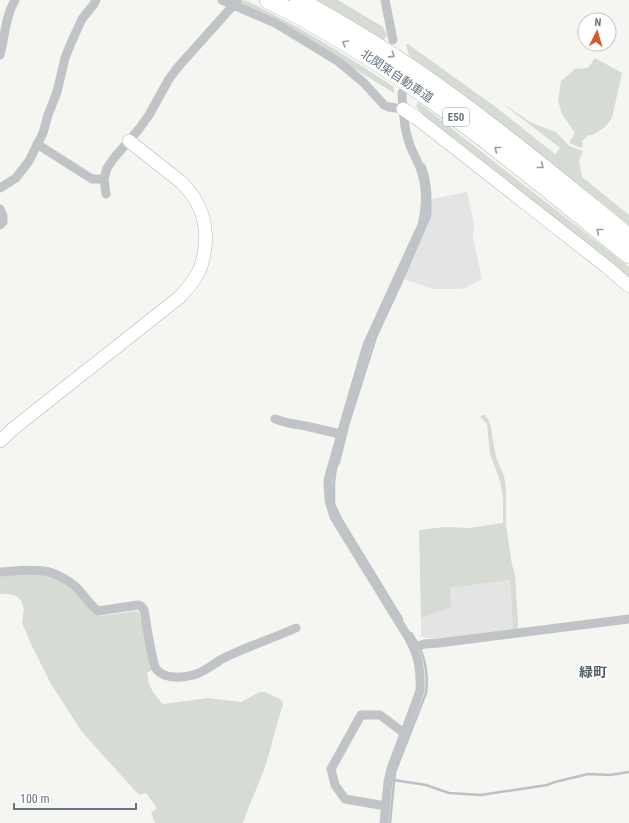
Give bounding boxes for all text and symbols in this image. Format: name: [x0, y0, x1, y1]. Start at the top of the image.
north arrow: [577, 12, 617, 52]
text: N: [594, 16, 602, 29]
one-way arrow: [342, 40, 349, 47]
street label: 北関東自動車道: [358, 47, 436, 105]
one-way arrow: [388, 51, 395, 58]
road number: E50: [443, 108, 469, 126]
one-way arrow: [495, 147, 502, 154]
one-way arrow: [537, 162, 544, 169]
one-way arrow: [596, 229, 603, 236]
district label: 緑町: [579, 664, 607, 680]
scale bar: [14, 785, 136, 811]
text: 100 m: [20, 792, 50, 806]

